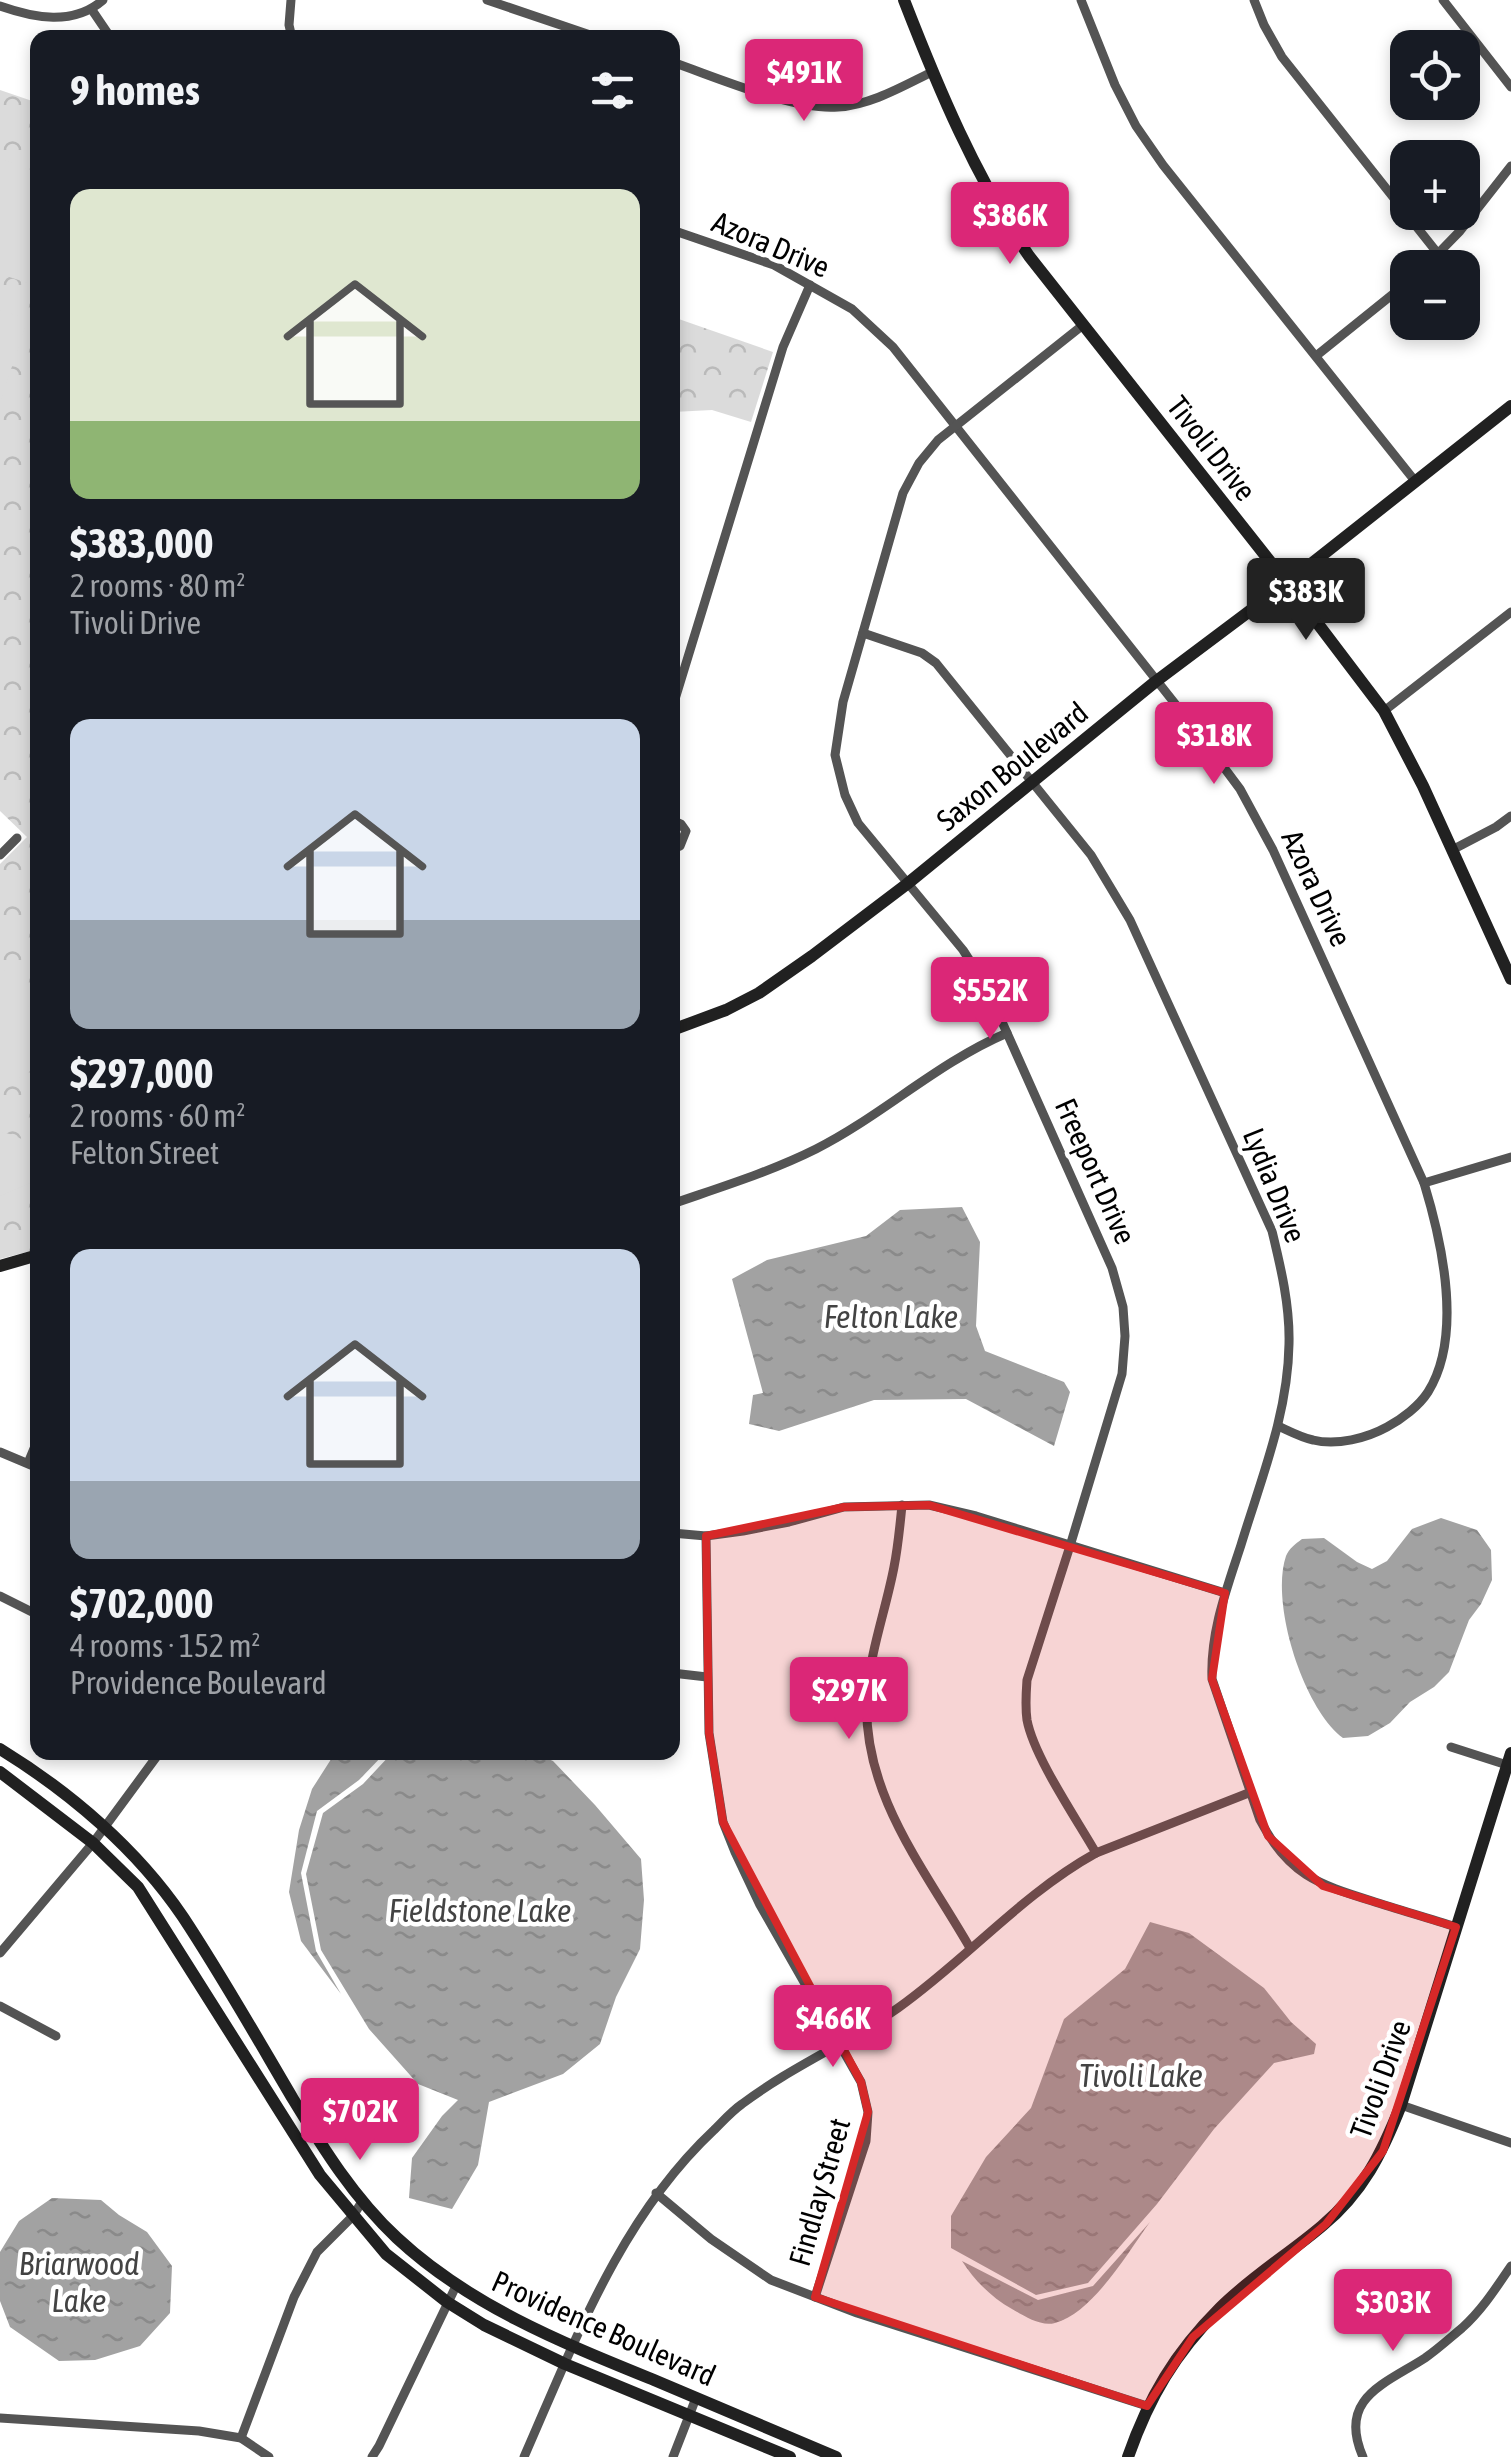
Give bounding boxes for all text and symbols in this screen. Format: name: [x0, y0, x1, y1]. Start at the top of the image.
map controls: [1390, 30, 1480, 340]
button: locate: [1390, 30, 1480, 120]
pin: $491K: [734, 39, 874, 124]
text: $491K: [767, 53, 841, 90]
icon: filters: [585, 63, 640, 118]
text: 9 homes: [70, 66, 200, 114]
button: +: [1390, 140, 1480, 230]
pin: $386K: [940, 182, 1080, 267]
text: $386K: [973, 196, 1047, 233]
street label: Azora Drive: [707, 204, 835, 284]
button: −: [1390, 250, 1480, 340]
icon: home: [265, 254, 445, 434]
street label: Tivoli Drive: [1161, 389, 1263, 507]
text: $383,000: [70, 519, 214, 567]
pin: $383K: [1236, 558, 1376, 643]
text: 2 rooms · 80 m²: [70, 567, 245, 604]
text: $383K: [1269, 572, 1343, 609]
text: Tivoli Drive: [70, 604, 201, 641]
street label: Saxon Boulevard: [930, 695, 1094, 837]
pin: $318K: [1144, 702, 1284, 787]
text: $318K: [1177, 716, 1251, 753]
icon: home: [265, 784, 445, 964]
street label: Azora Drive: [1275, 825, 1359, 951]
pin: $552K: [920, 957, 1060, 1042]
text: $552K: [953, 971, 1027, 1008]
text: $297,000: [70, 1049, 214, 1097]
street label: Freeport Drive: [1049, 1093, 1143, 1249]
text: 2 rooms · 60 m²: [70, 1097, 245, 1134]
street label: Lydia Drive: [1237, 1123, 1313, 1247]
text: Felton Street: [70, 1134, 219, 1171]
water label: Felton Lake: [824, 1298, 958, 1335]
icon: home: [265, 1314, 445, 1494]
text: $702,000: [70, 1579, 214, 1627]
text: 4 rooms · 152 m²: [70, 1627, 260, 1664]
pin: $297K: [779, 1657, 919, 1742]
text: Providence Boulevard: [70, 1664, 327, 1701]
text: $297K: [812, 1671, 886, 1708]
water label: Fieldstone Lake: [389, 1892, 571, 1929]
pin: $466K: [763, 1985, 903, 2070]
text: $466K: [796, 1999, 870, 2036]
street label: Tivoli Drive: [1343, 2015, 1417, 2143]
water label: Tivoli Lake: [1079, 2057, 1203, 2094]
pin: $702K: [290, 2078, 430, 2163]
text: $702K: [323, 2092, 397, 2129]
street label: Findlay Street: [782, 2114, 856, 2270]
water label: Briarwood Lake: [19, 2245, 139, 2319]
street label: Providence Boulevard: [487, 2264, 721, 2392]
pin: $303K: [1323, 2269, 1463, 2354]
text: $303K: [1356, 2283, 1430, 2320]

